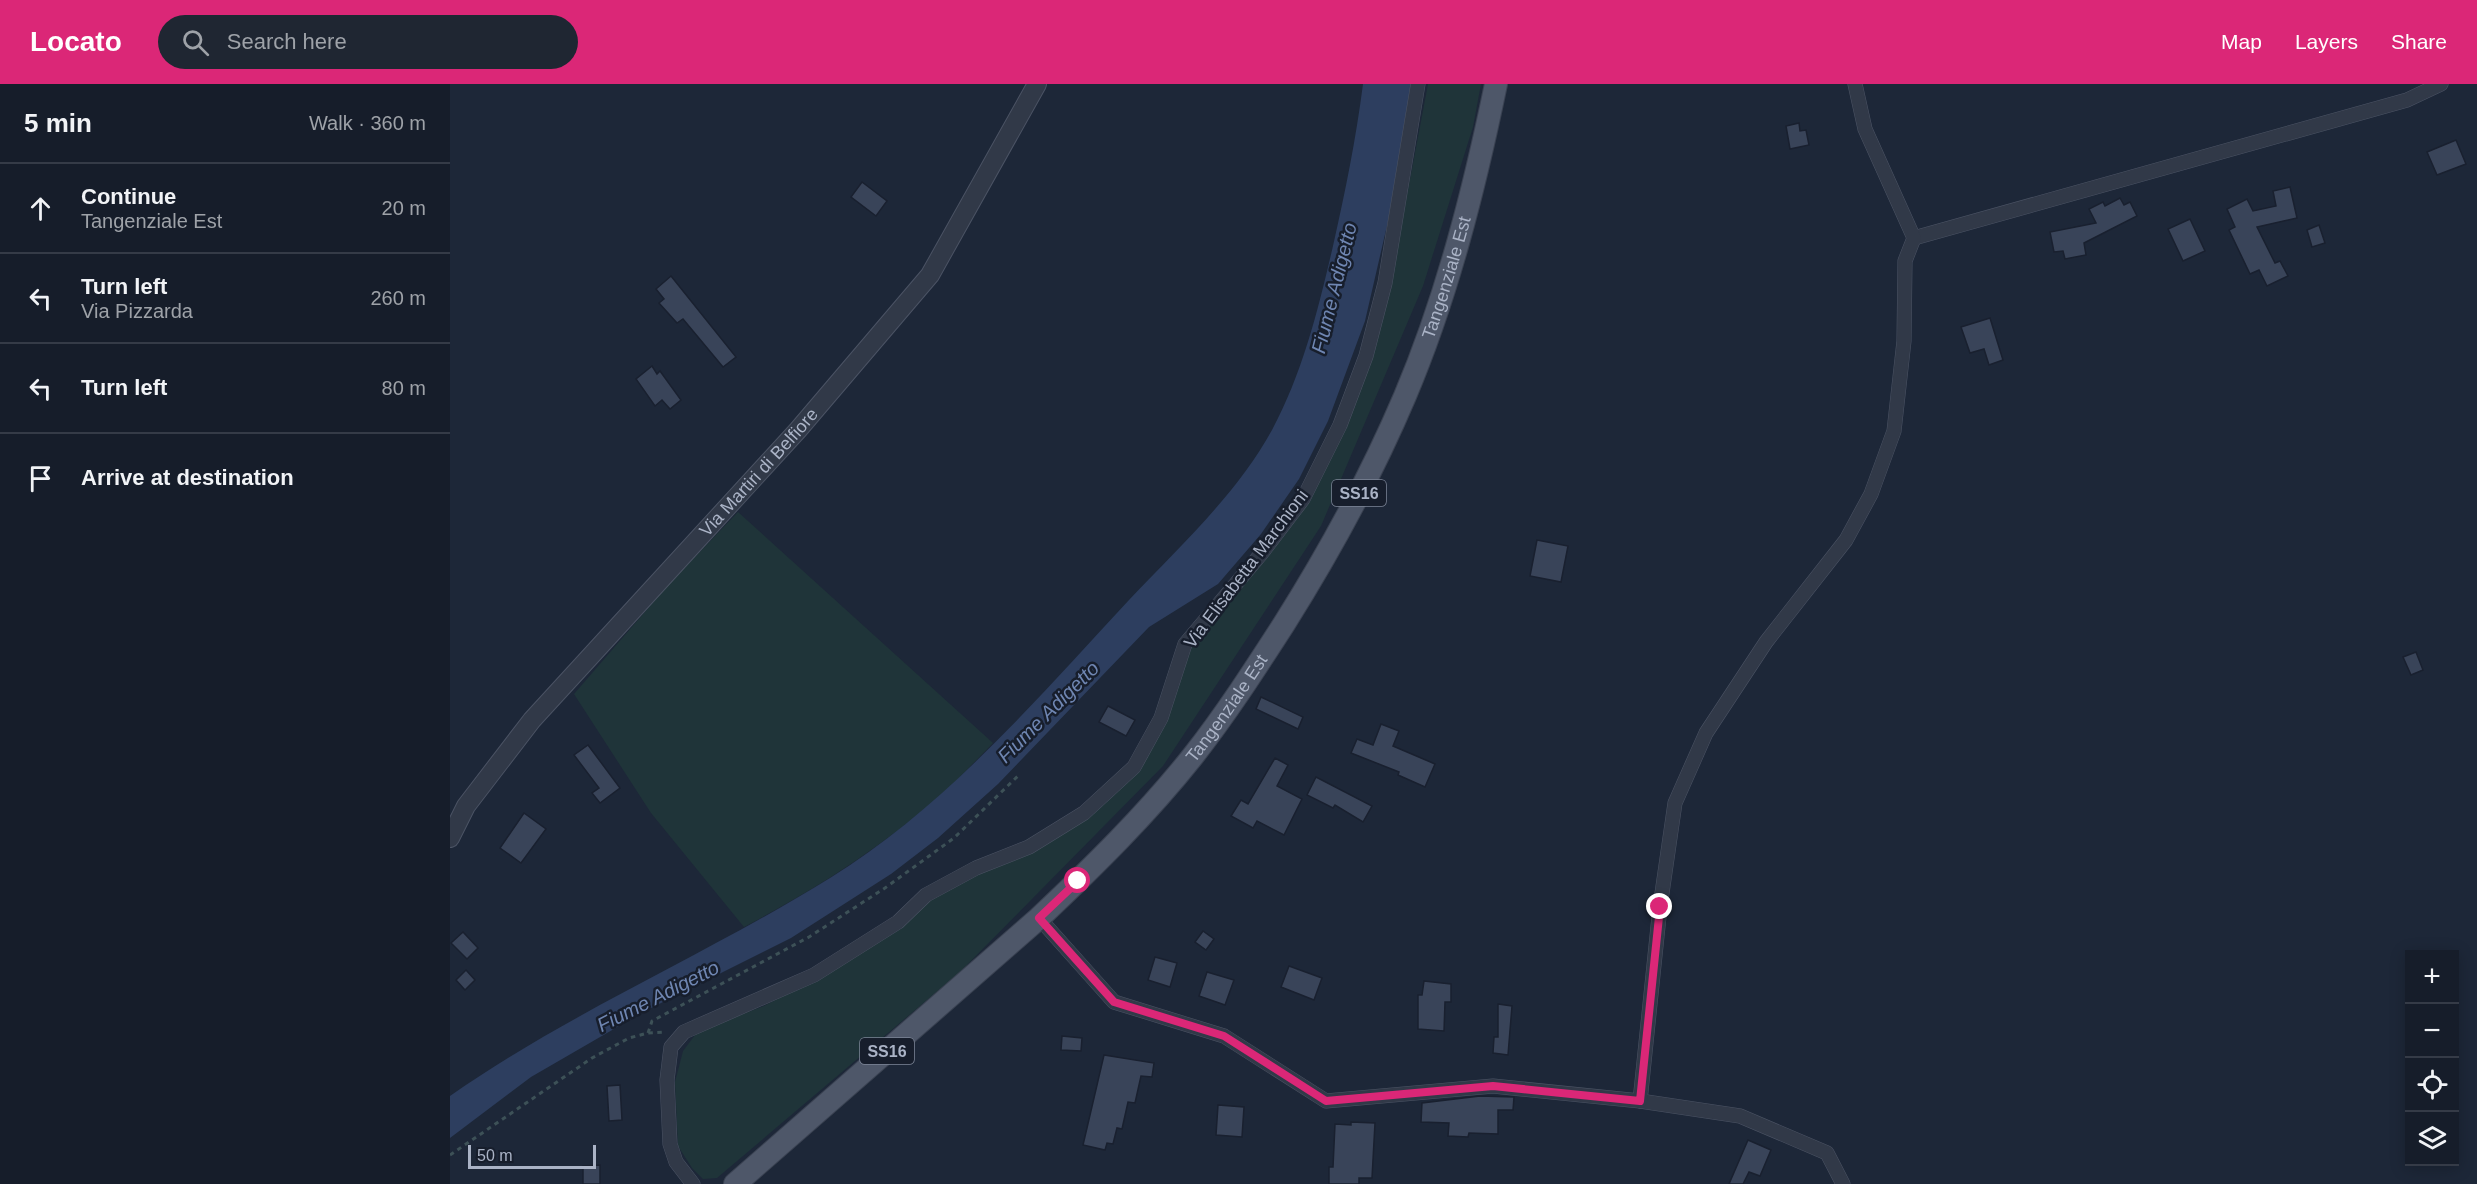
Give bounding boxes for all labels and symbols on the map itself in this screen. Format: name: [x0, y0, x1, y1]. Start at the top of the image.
street label: Tangenziale Est: [1418, 214, 1475, 342]
water label: Fiume Adigetto: [1307, 220, 1361, 356]
street label: Via Martiri di Belfiore: [696, 404, 822, 540]
road number: SS16: [1332, 480, 1386, 506]
street label: Via Elisabetta Marchioni: [1180, 486, 1312, 652]
street label: Tangenziale Est: [1182, 651, 1271, 766]
water label: Fiume Adigetto: [993, 657, 1103, 767]
route start: [1064, 867, 1090, 893]
route end: [1646, 893, 1672, 919]
water label: Fiume Adigetto: [593, 956, 723, 1036]
road number: SS16: [860, 1038, 914, 1064]
scale bar: [468, 1142, 596, 1170]

